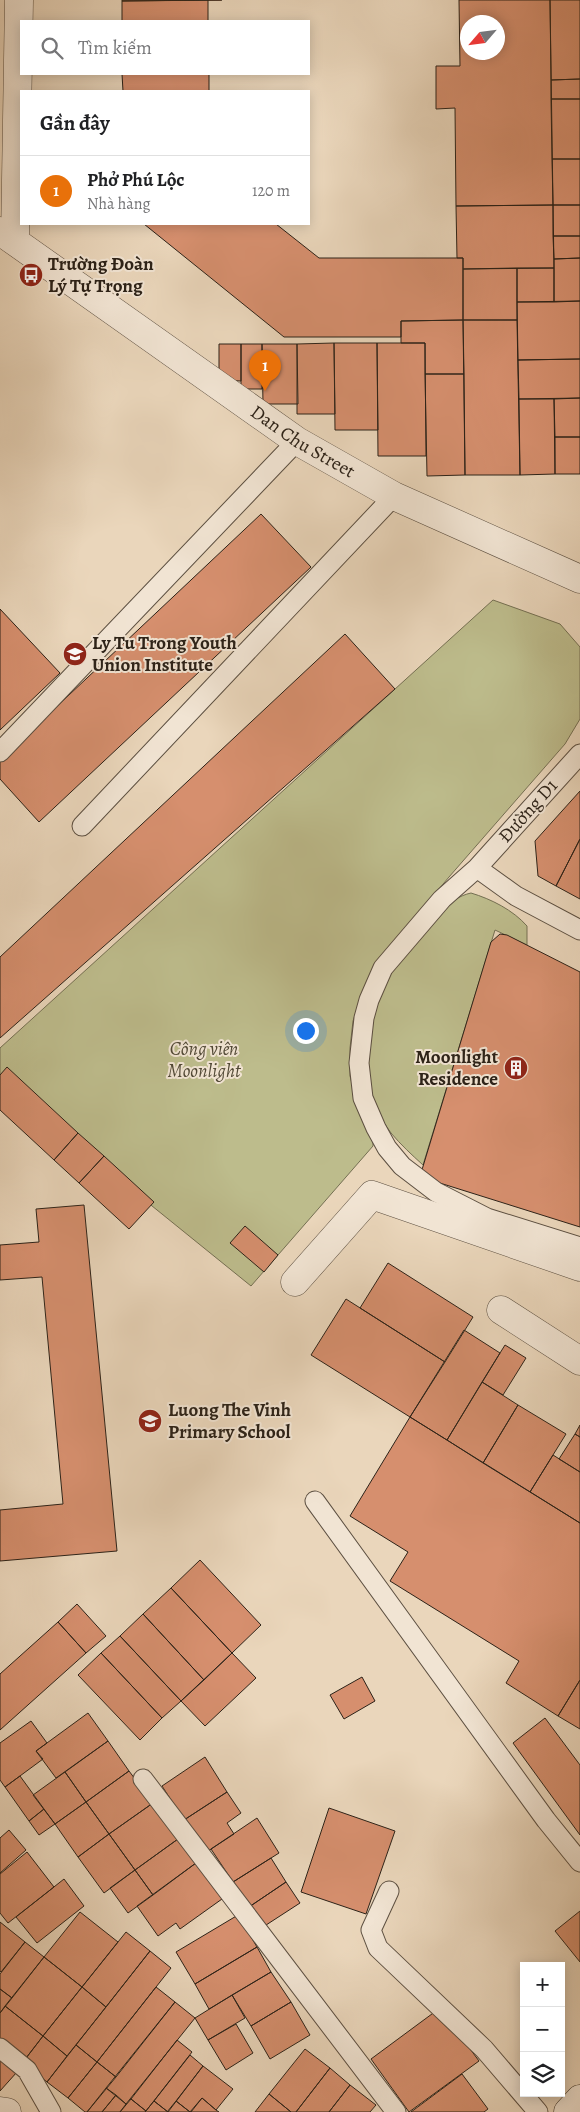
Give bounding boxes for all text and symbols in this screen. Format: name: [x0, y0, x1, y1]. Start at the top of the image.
north arrow: [460, 15, 505, 60]
search box: [20, 20, 310, 75]
icon: search: [38, 34, 66, 62]
text: Tìm kiếm: [78, 35, 152, 61]
text: Gần đây: [40, 109, 110, 137]
text: Phở Phú Lộc: [87, 167, 184, 193]
text: 1: [53, 180, 59, 202]
text: 120 m: [252, 180, 290, 202]
text: Nhà hàng: [87, 193, 150, 215]
place label: Trường Đoàn Lý Tự Trọng: [48, 251, 154, 299]
bus stop icon: Trường Đoàn Lý Tự Trọng: [18, 262, 44, 288]
pin: 1: [249, 350, 281, 391]
street label: Dan Chu Street: [245, 399, 360, 484]
place label: Ly Tu Trong Youth Union Institute: [92, 630, 237, 678]
school or university icon: Ly Tu Trong Youth Union Institute: [62, 641, 88, 667]
street label: Đường D1: [492, 773, 564, 848]
your location: [293, 1018, 319, 1044]
park label: Công viên Moonlight: [168, 1036, 242, 1084]
place label: Moonlight Residence: [415, 1044, 499, 1092]
building icon: Moonlight Residence: [503, 1055, 529, 1081]
place label: Luong The Vinh Primary School: [168, 1397, 291, 1445]
school or university icon: Luong The Vinh Primary School: [137, 1408, 163, 1434]
map controls: [520, 1962, 565, 2097]
button: +: [520, 1962, 565, 2007]
button: −: [520, 2007, 565, 2052]
button: layers: [520, 2052, 565, 2097]

